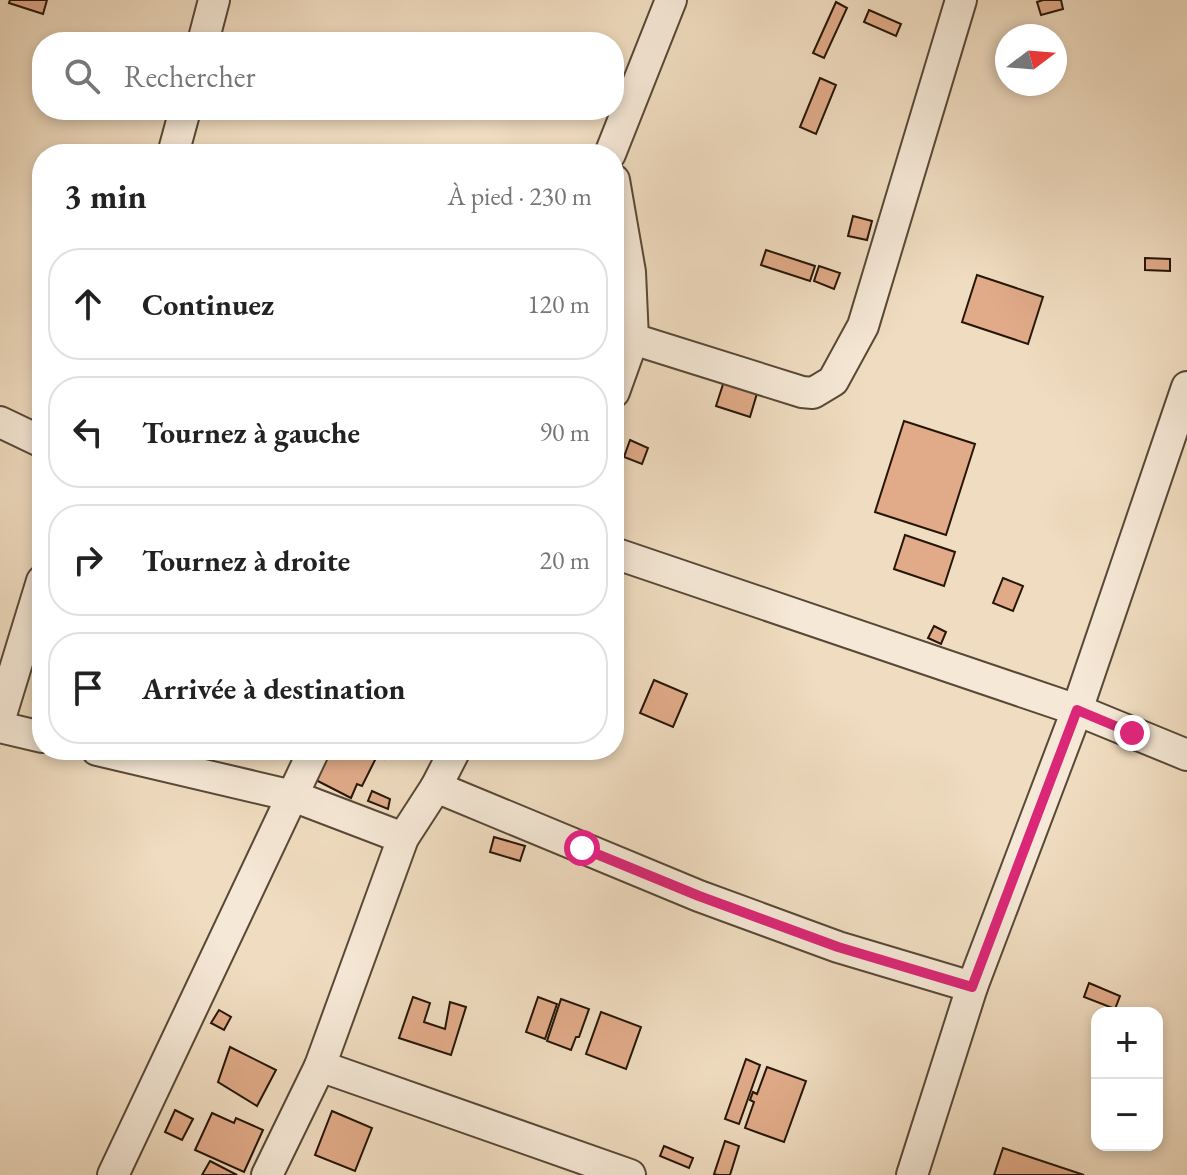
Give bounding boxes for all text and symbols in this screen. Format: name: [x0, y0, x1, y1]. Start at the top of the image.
north arrow: [995, 24, 1067, 96]
search box: [32, 32, 624, 120]
icon: search: [60, 54, 104, 98]
text: Rechercher: [124, 57, 256, 96]
text: 3 min: [64, 174, 147, 218]
text: À pied · 230 m: [447, 179, 592, 213]
icon: ahead: [66, 282, 110, 326]
text: Continuez: [142, 285, 274, 324]
text: 120 m: [527, 287, 590, 321]
icon: left: [66, 410, 110, 454]
text: Tournez à gauche: [142, 413, 360, 452]
text: 90 m: [540, 415, 590, 449]
icon: right: [66, 538, 110, 582]
text: Tournez à droite: [142, 541, 350, 580]
text: 20 m: [540, 543, 590, 577]
icon: arrive: [66, 666, 110, 710]
text: Arrivée à destination: [142, 669, 405, 708]
route end: [1114, 715, 1150, 751]
route start: [564, 830, 600, 866]
map controls: [1091, 1007, 1163, 1151]
button: +: [1091, 1007, 1163, 1079]
button: −: [1091, 1079, 1163, 1151]

